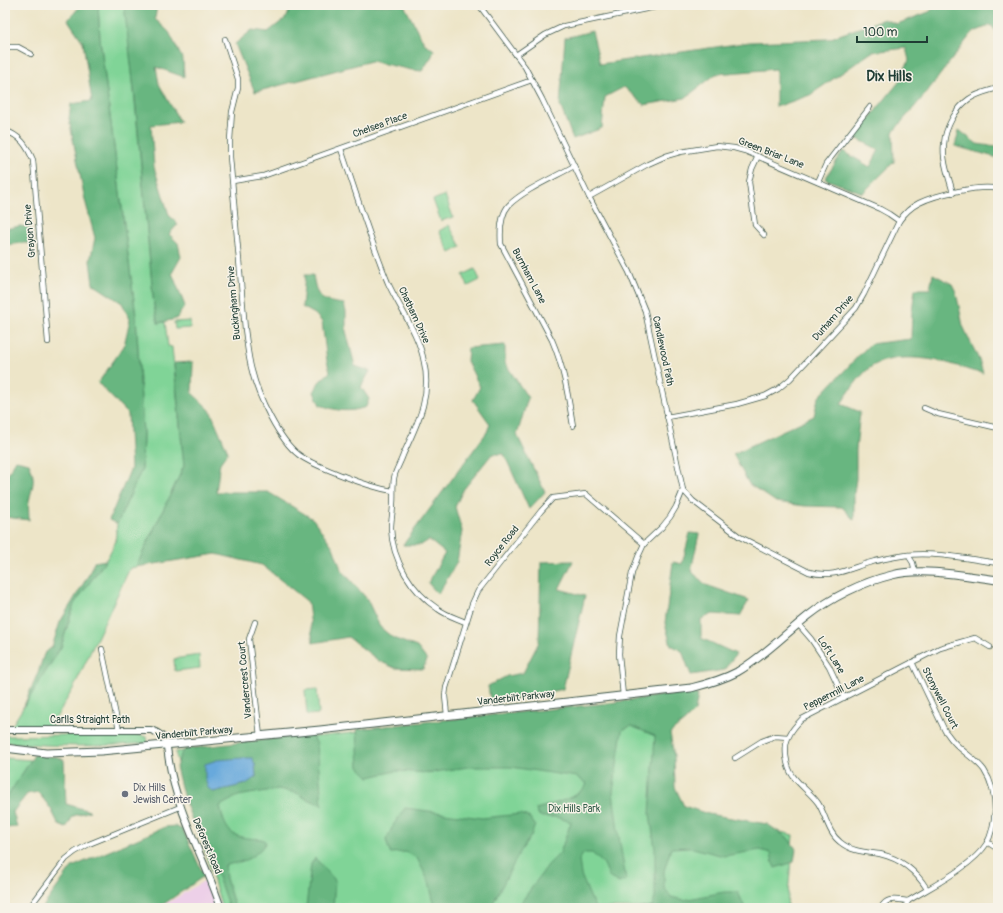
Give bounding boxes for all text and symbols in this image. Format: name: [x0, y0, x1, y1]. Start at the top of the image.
scale bar: [857, 18, 927, 44]
text: 100 m: [863, 25, 898, 40]
district label: Dix Hills: [866, 68, 913, 85]
street label: Chelsea Place: [351, 110, 409, 140]
street label: Green Briar Lane: [736, 135, 806, 171]
street label: Grayon Drive: [22, 204, 38, 258]
street label: Burnham Lane: [509, 246, 549, 306]
street label: Buckingham Drive: [225, 265, 243, 340]
street label: Chatham Drive: [396, 285, 432, 345]
street label: Durham Drive: [810, 293, 856, 343]
street label: Candlewood Path: [650, 315, 676, 387]
street label: Royce Road: [482, 523, 522, 569]
street label: Loft Lane: [815, 634, 847, 676]
street label: Vandercrest Court: [236, 640, 254, 719]
street label: Stonywell Court: [919, 665, 961, 732]
street label: Peppermill Lane: [802, 673, 866, 713]
street label: Vanderbilt Parkway: [477, 688, 556, 708]
street label: Carlls Straight Path: [50, 714, 130, 726]
street label: Vanderbilt Parkway: [155, 724, 234, 742]
place label: Dix Hills Jewish Center: [133, 782, 192, 806]
marker: Dix Hills Jewish Center: [120, 789, 130, 799]
park label: Dix Hills Park: [548, 803, 601, 815]
street label: Deforest Road: [190, 816, 224, 876]

